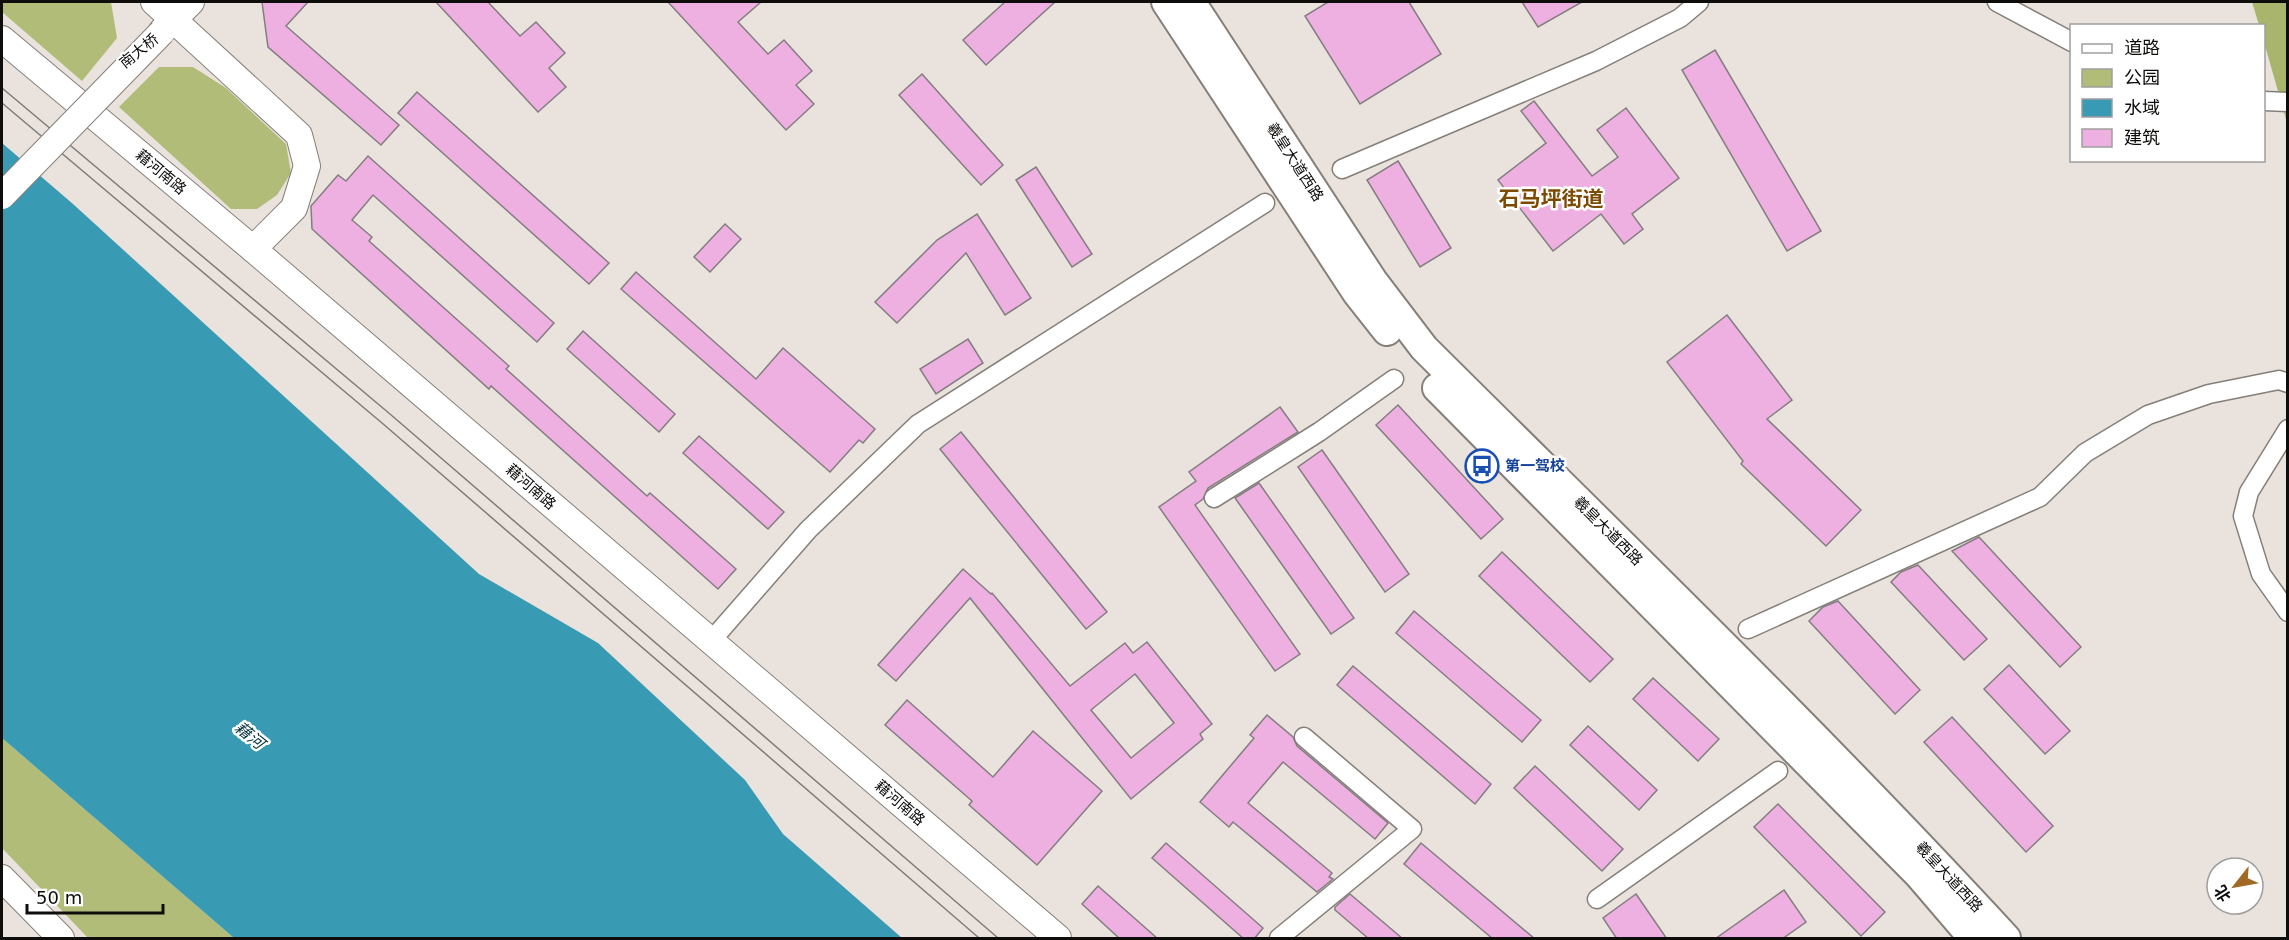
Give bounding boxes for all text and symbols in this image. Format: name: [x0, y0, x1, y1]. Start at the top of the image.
legend: [2070, 24, 2265, 162]
street label: 南大桥: [116, 30, 162, 72]
text: 道路: [2124, 37, 2160, 58]
text: 公园: [2124, 67, 2160, 88]
text: 水域: [2124, 97, 2160, 118]
street label: 羲皇大道西路: [1263, 119, 1327, 205]
text: 建筑: [2124, 127, 2160, 148]
street label: 藉河南路: [132, 146, 190, 198]
district label: 石马坪街道: [1499, 187, 1604, 211]
bus stop icon: 第一驾校: [1464, 448, 1500, 484]
place label: 第一驾校: [1505, 457, 1565, 475]
street label: 藉河南路: [502, 461, 560, 513]
street label: 羲皇大道西路: [1570, 493, 1646, 569]
water label: 藉河: [231, 718, 270, 755]
street label: 藉河南路: [871, 777, 929, 829]
street label: 羲皇大道西路: [1912, 838, 1986, 916]
north arrow: [2205, 856, 2265, 916]
scale bar: [27, 877, 164, 915]
text: 北: [2210, 882, 2235, 905]
text: 50 m: [36, 887, 82, 908]

